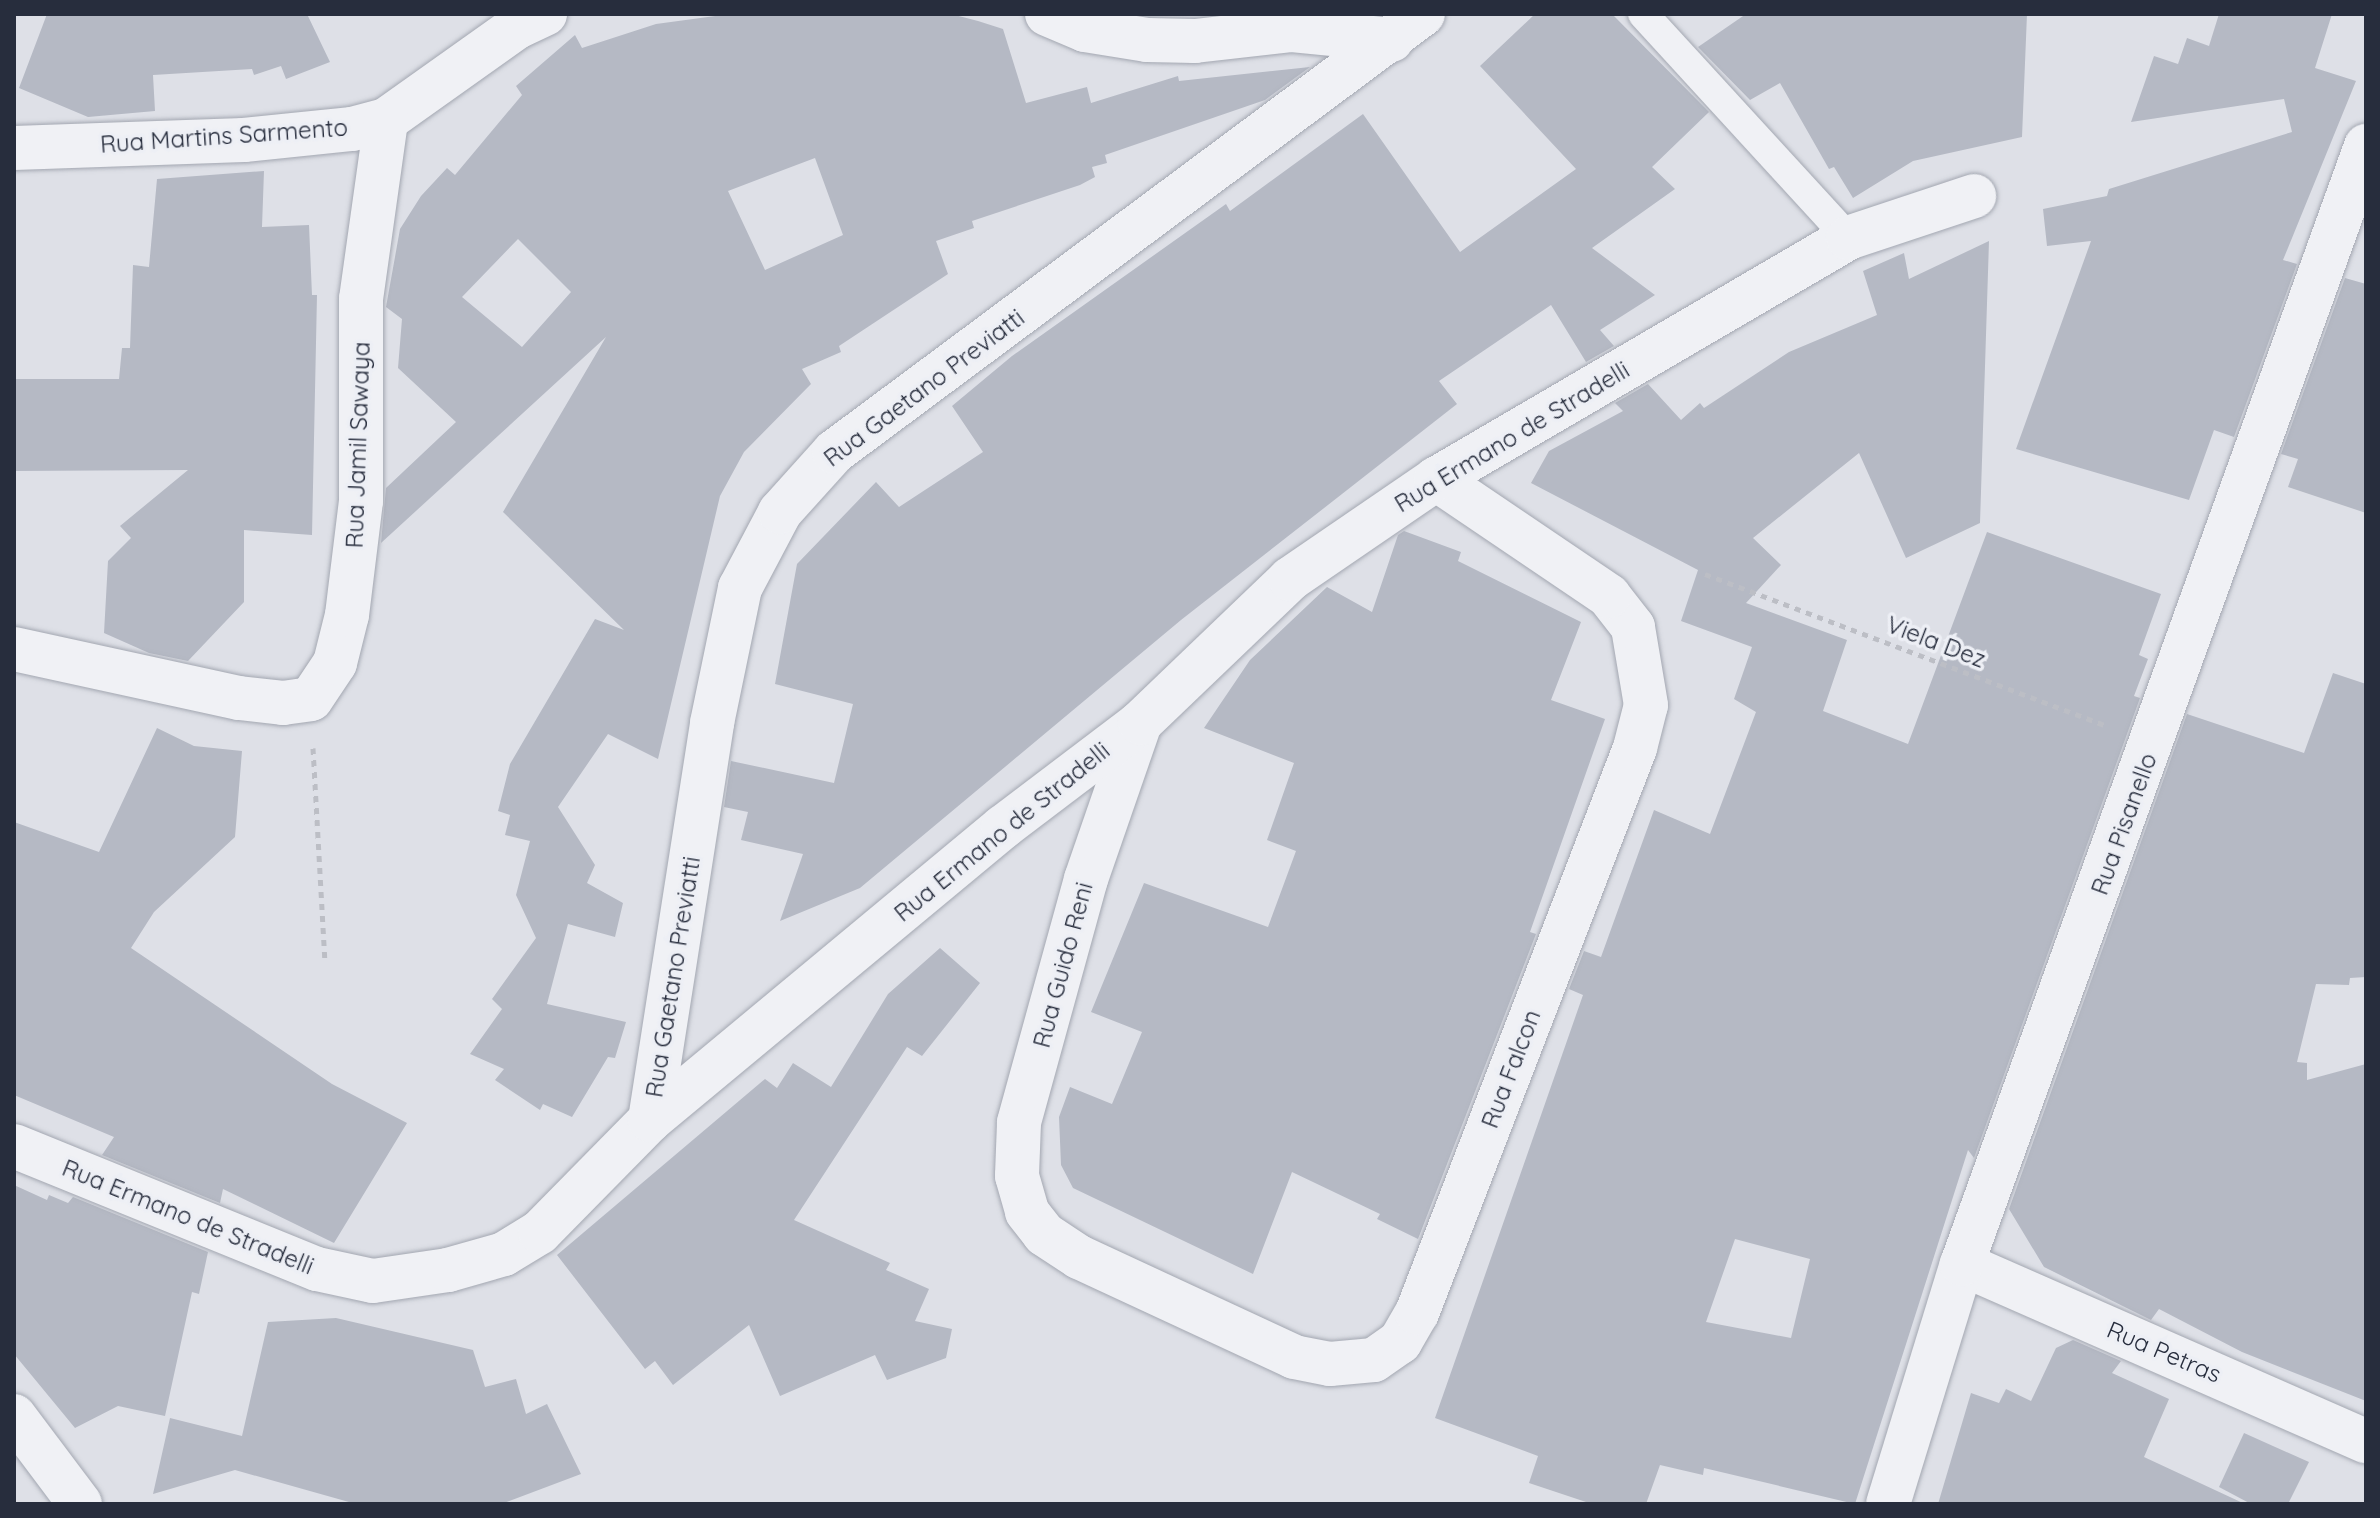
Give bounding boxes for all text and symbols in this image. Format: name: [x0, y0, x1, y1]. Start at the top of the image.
street label: Rua Martins Sarmento: [99, 113, 349, 159]
street label: Rua Gaetano Previatti: [818, 303, 1030, 473]
street label: Rua Jamil Sawaya: [340, 341, 376, 549]
street label: Rua Ermano de Stradelli: [1389, 355, 1635, 519]
street label: Viela Dez: [1882, 610, 1990, 674]
street label: Rua Ermano de Stradelli: [888, 736, 1116, 928]
street label: Rua Pisanello: [2085, 749, 2163, 899]
street label: Rua Gaetano Previatti: [640, 854, 706, 1100]
street label: Rua Guido Reni: [1027, 879, 1099, 1051]
street label: Rua Falcon: [1475, 1006, 1547, 1132]
street label: Rua Ermano de Stradelli: [58, 1153, 318, 1281]
street label: Rua Petras: [2103, 1315, 2225, 1389]

